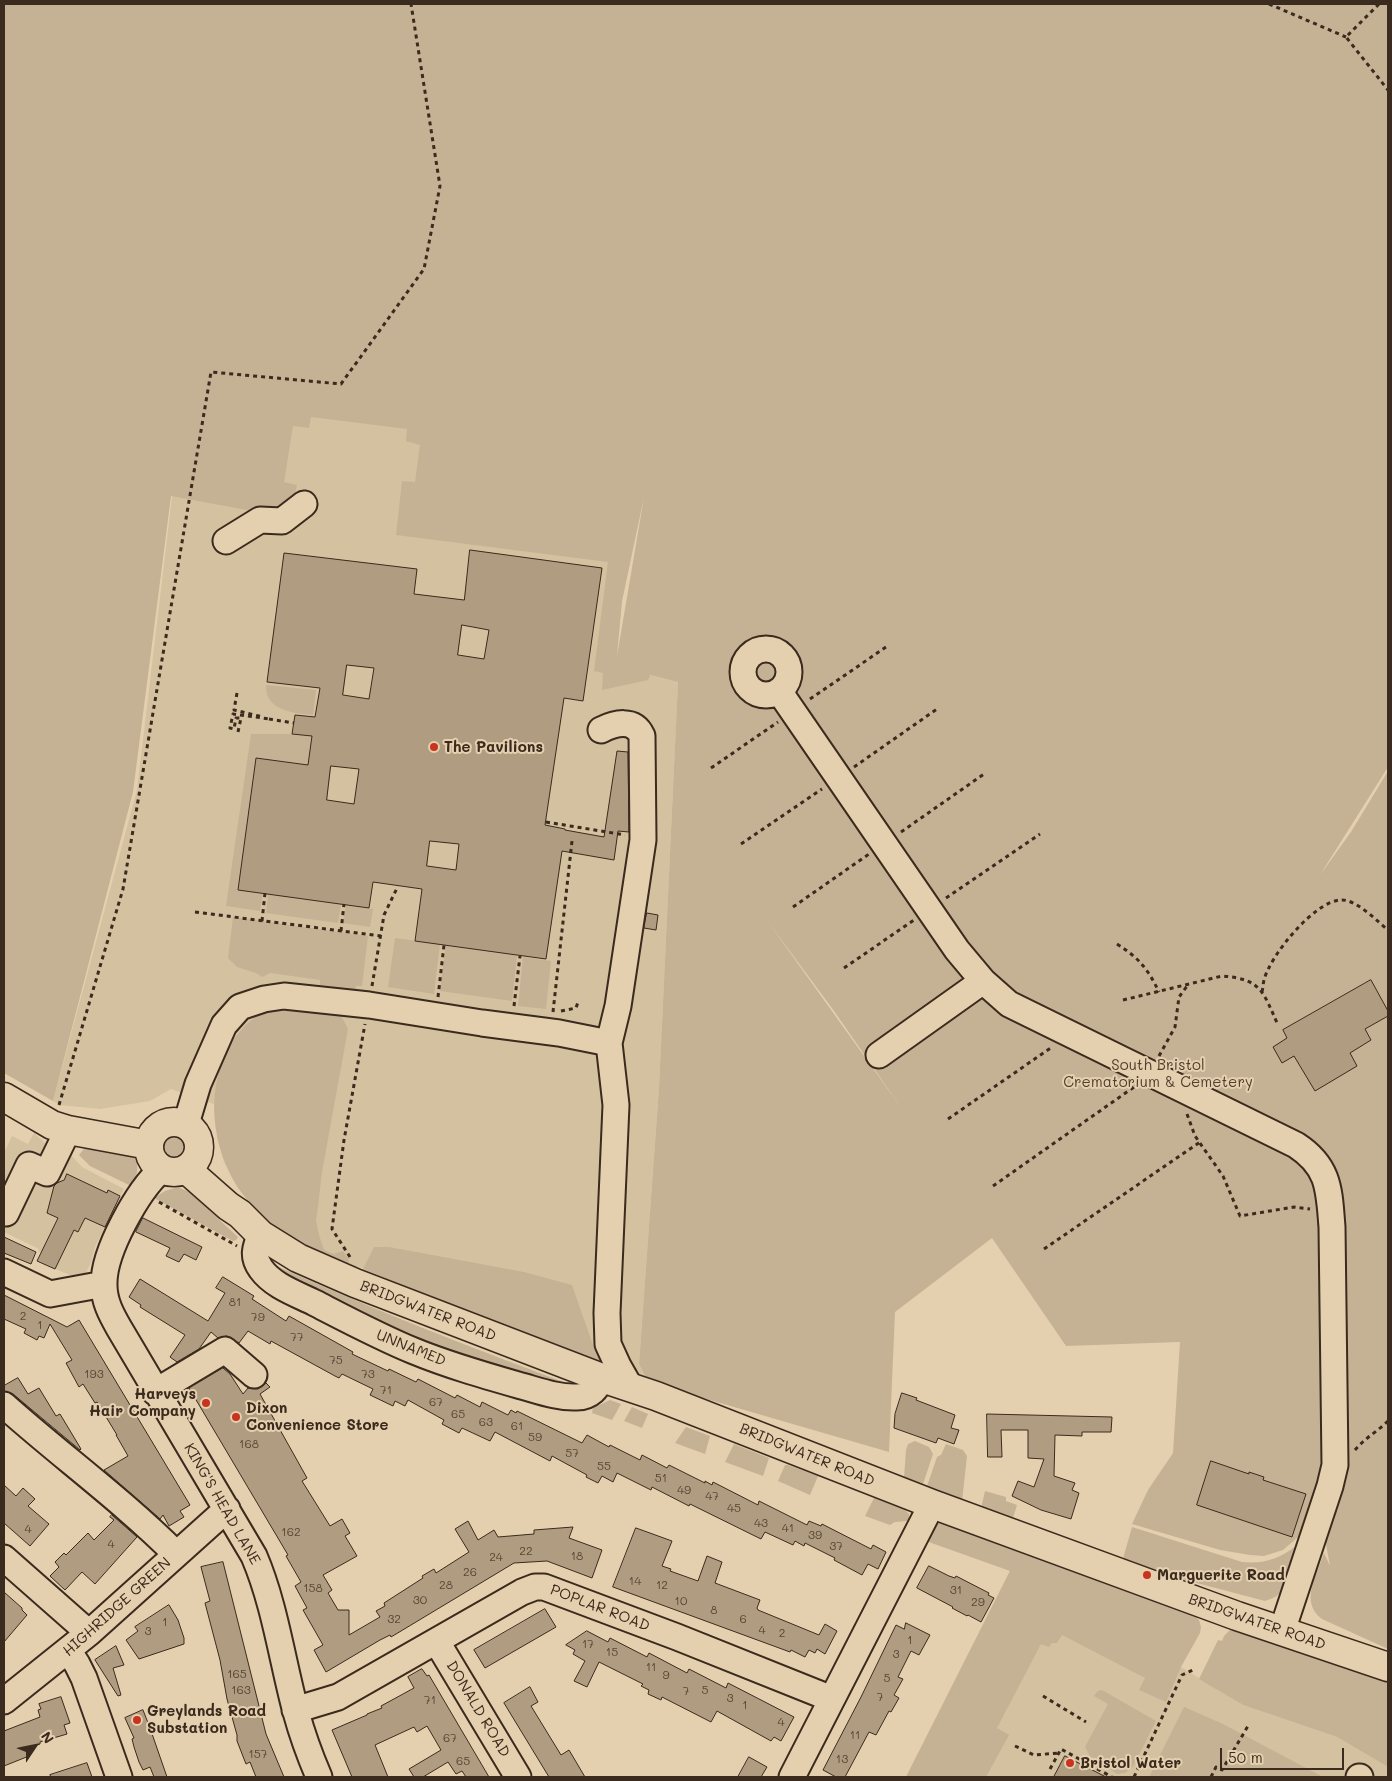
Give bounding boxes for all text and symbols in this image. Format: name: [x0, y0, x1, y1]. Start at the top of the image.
place label: The Pavilions: [444, 738, 543, 756]
marker: The Pavilions: [428, 741, 440, 753]
park label: South Bristol Crematorium & Cemetery: [1063, 1056, 1253, 1091]
street label: BRIDGWATER ROAD: [358, 1277, 498, 1345]
house number: 81: [229, 1295, 241, 1309]
house number: 2: [20, 1309, 26, 1323]
house number: 79: [251, 1310, 265, 1324]
house number: 1: [37, 1318, 43, 1332]
street label: UNNAMED: [374, 1326, 448, 1370]
house number: 77: [290, 1330, 304, 1344]
house number: 75: [329, 1353, 343, 1367]
house number: 193: [84, 1367, 104, 1381]
house number: 73: [361, 1367, 375, 1381]
house number: 71: [380, 1383, 392, 1397]
place label: Harveys Hair Company: [89, 1385, 196, 1420]
house number: 67: [429, 1395, 443, 1409]
marker: Harveys Hair Company: [200, 1397, 212, 1409]
place label: Dixon Convenience Store: [246, 1399, 388, 1434]
house number: 65: [451, 1407, 465, 1421]
marker: Dixon Convenience Store: [230, 1411, 242, 1423]
house number: 63: [479, 1415, 493, 1429]
house number: 61: [511, 1419, 523, 1433]
street label: BRIDGWATER ROAD: [737, 1420, 877, 1490]
house number: 59: [528, 1430, 542, 1444]
house number: 168: [239, 1437, 259, 1451]
street label: KING'S HEAD LANE: [180, 1440, 264, 1568]
house number: 57: [565, 1446, 579, 1460]
house number: 55: [597, 1459, 611, 1473]
house number: 51: [655, 1471, 667, 1485]
house number: 49: [677, 1483, 691, 1497]
house number: 47: [705, 1489, 719, 1503]
house number: 45: [727, 1501, 741, 1515]
house number: 43: [754, 1516, 768, 1530]
house number: 41: [782, 1521, 794, 1535]
house number: 4: [24, 1522, 32, 1536]
house number: 162: [281, 1525, 301, 1539]
house number: 39: [808, 1528, 822, 1542]
house number: 4: [107, 1537, 115, 1551]
house number: 37: [829, 1539, 843, 1553]
house number: 22: [519, 1544, 533, 1558]
house number: 18: [571, 1549, 583, 1563]
house number: 24: [489, 1550, 503, 1564]
street label: HIGHRIDGE GREEN: [59, 1554, 175, 1660]
house number: 26: [463, 1565, 477, 1579]
place label: Marguerite Road: [1157, 1566, 1285, 1584]
marker: Marguerite Road: [1141, 1569, 1153, 1581]
house number: 14: [629, 1574, 641, 1588]
house number: 28: [439, 1578, 453, 1592]
house number: 12: [656, 1578, 668, 1592]
house number: 158: [303, 1581, 323, 1595]
street label: POPLAR ROAD: [548, 1581, 652, 1635]
house number: 31: [950, 1583, 962, 1597]
street label: BRIDGWATER ROAD: [1186, 1590, 1328, 1654]
house number: 30: [413, 1593, 427, 1607]
house number: 10: [675, 1594, 687, 1608]
house number: 29: [971, 1595, 985, 1609]
house number: 8: [710, 1603, 718, 1617]
house number: 32: [387, 1612, 401, 1626]
house number: 6: [739, 1612, 747, 1626]
house number: 1: [162, 1615, 168, 1629]
house number: 4: [758, 1623, 766, 1637]
house number: 3: [144, 1624, 152, 1638]
house number: 2: [779, 1626, 785, 1640]
house number: 1: [907, 1633, 913, 1647]
house number: 17: [582, 1637, 594, 1651]
house number: 15: [606, 1645, 618, 1659]
house number: 3: [892, 1647, 900, 1661]
street label: DONALD ROAD: [442, 1658, 514, 1760]
house number: 11: [646, 1660, 656, 1674]
house number: 165: [227, 1667, 247, 1681]
house number: 9: [662, 1668, 670, 1682]
house number: 5: [884, 1671, 890, 1685]
house number: 163: [231, 1683, 251, 1697]
house number: 5: [702, 1683, 708, 1697]
house number: 7: [683, 1684, 689, 1698]
house number: 7: [877, 1690, 883, 1704]
house number: 3: [726, 1691, 734, 1705]
house number: 71: [424, 1693, 436, 1707]
house number: 1: [742, 1698, 748, 1712]
place label: Greylands Road Substation: [147, 1702, 266, 1737]
marker: Greylands Road Substation: [131, 1714, 143, 1726]
house number: 4: [777, 1715, 785, 1729]
north arrow: [10, 1721, 60, 1771]
text: N: [37, 1728, 59, 1747]
house number: 11: [850, 1728, 860, 1742]
house number: 67: [443, 1731, 457, 1745]
scale bar: [1222, 1738, 1346, 1770]
house number: 157: [248, 1747, 268, 1761]
text: 50 m: [1228, 1747, 1263, 1767]
house number: 13: [836, 1752, 848, 1766]
house number: 65: [456, 1754, 470, 1768]
place label: Bristol Water: [1080, 1754, 1181, 1772]
marker: Bristol Water: [1064, 1757, 1076, 1769]

